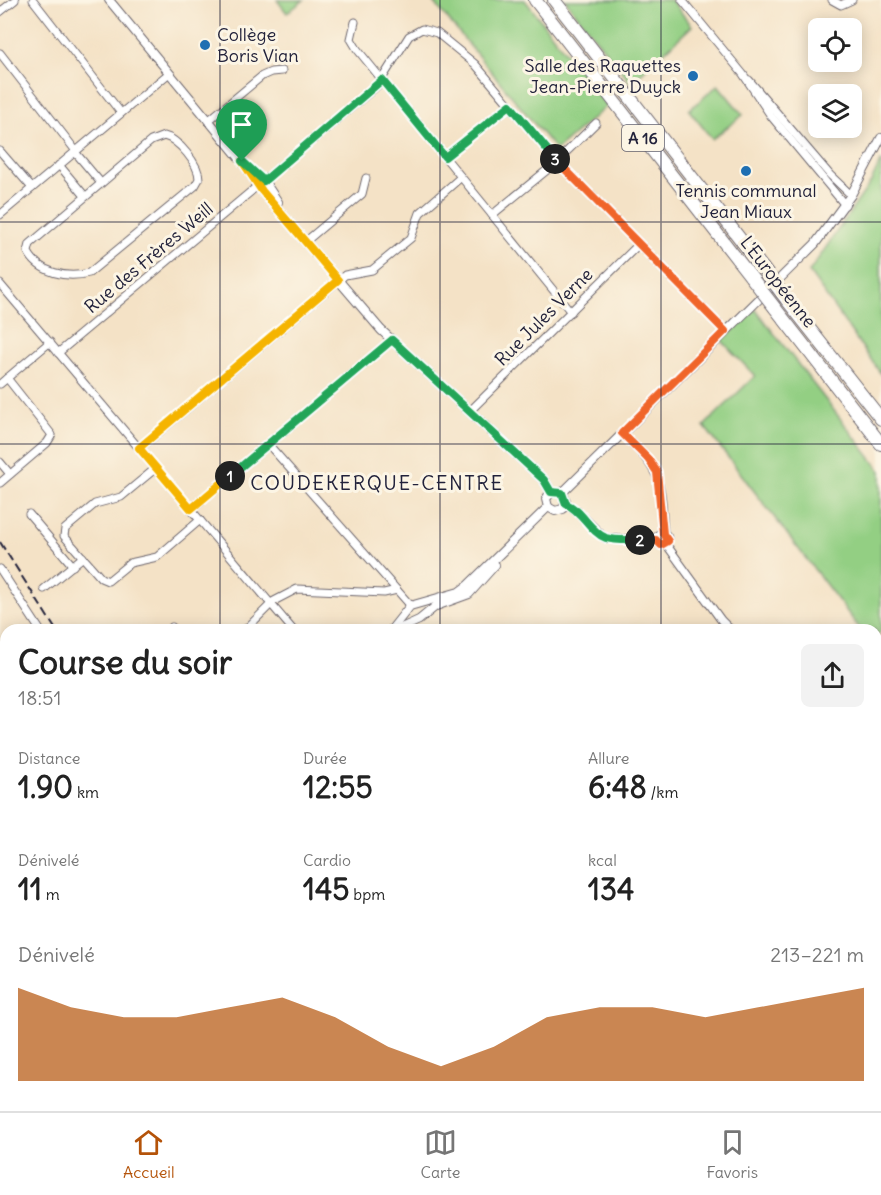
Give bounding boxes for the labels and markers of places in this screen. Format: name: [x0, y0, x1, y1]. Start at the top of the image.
place label: Collège Boris Vian: [217, 23, 299, 67]
marker: Collège Boris Vian: [198, 38, 212, 52]
place label: Salle des Raquettes Jean-Pierre Duyck: [525, 54, 681, 98]
marker: Salle des Raquettes Jean-Pierre Duyck: [686, 69, 700, 83]
pin: [216, 99, 267, 161]
pin: 3: [540, 144, 570, 174]
marker: Tennis communal Jean Miaux: [739, 164, 753, 178]
place label: Tennis communal Jean Miaux: [675, 179, 817, 223]
pin: 1: [215, 461, 245, 491]
pin: 2: [625, 525, 655, 555]

